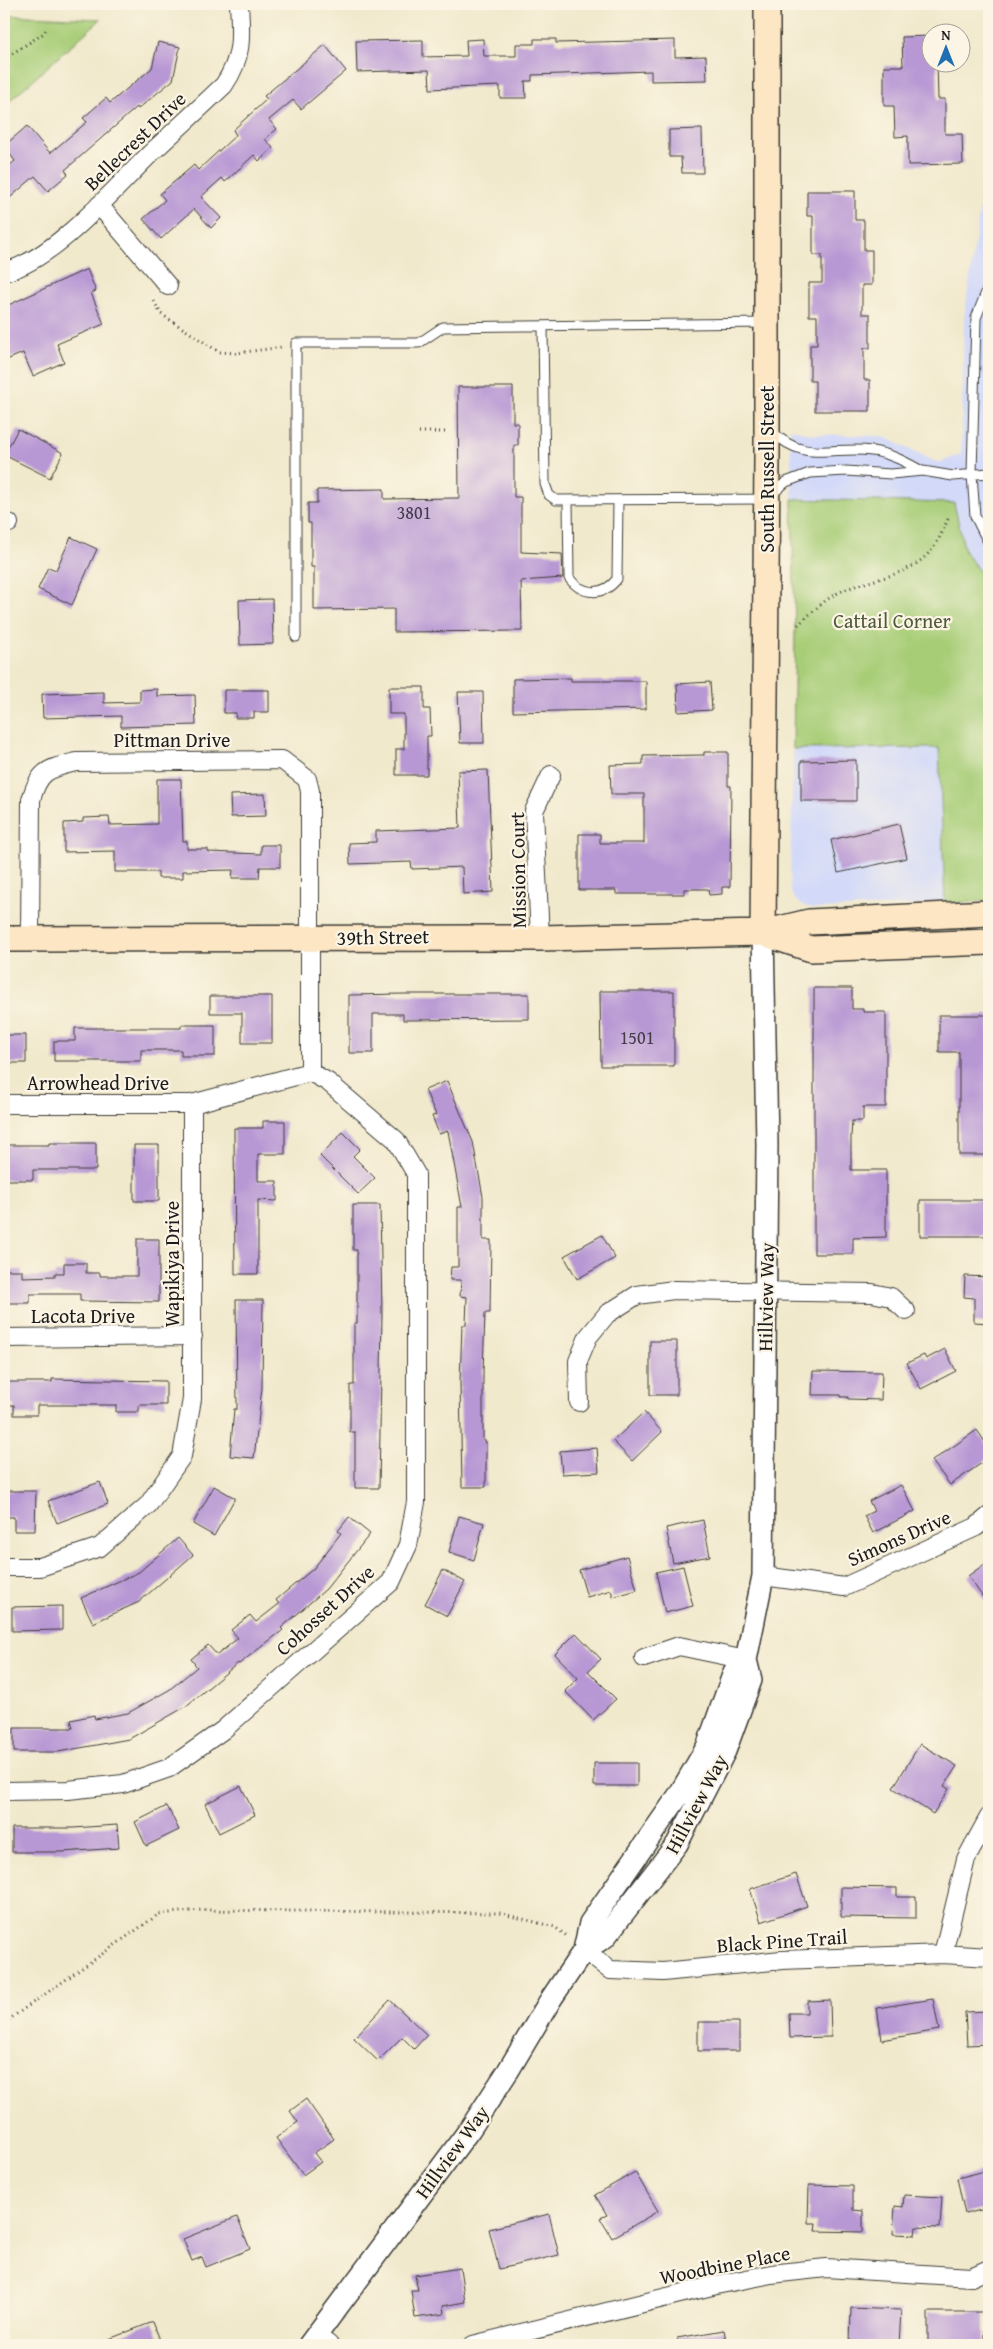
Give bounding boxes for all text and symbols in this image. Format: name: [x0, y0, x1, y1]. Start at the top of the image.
north arrow: [920, 22, 970, 72]
text: N: [941, 25, 951, 45]
street label: Bellecrest Drive: [77, 84, 192, 197]
street label: South Russell Street: [752, 385, 781, 553]
house number: 3801: [397, 499, 431, 526]
park label: Cattail Corner: [833, 606, 951, 635]
street label: Pittman Drive: [114, 725, 230, 754]
street label: Mission Court: [502, 811, 533, 929]
street label: 39th Street: [336, 921, 430, 952]
house number: 1501: [620, 1024, 654, 1051]
street label: Arrowhead Drive: [27, 1068, 169, 1097]
street label: Wapikiya Drive: [157, 1201, 186, 1327]
street label: Hillview Way: [750, 1242, 781, 1352]
street label: Lacota Drive: [31, 1301, 135, 1330]
street label: Simons Drive: [842, 1502, 955, 1573]
street label: Cohosset Drive: [269, 1557, 380, 1662]
street label: Hillview Way: [657, 1749, 734, 1859]
street label: Black Pine Trail: [716, 1921, 849, 1960]
street label: Hillview Way: [408, 2099, 495, 2204]
street label: Woodbine Place: [657, 2238, 793, 2291]

